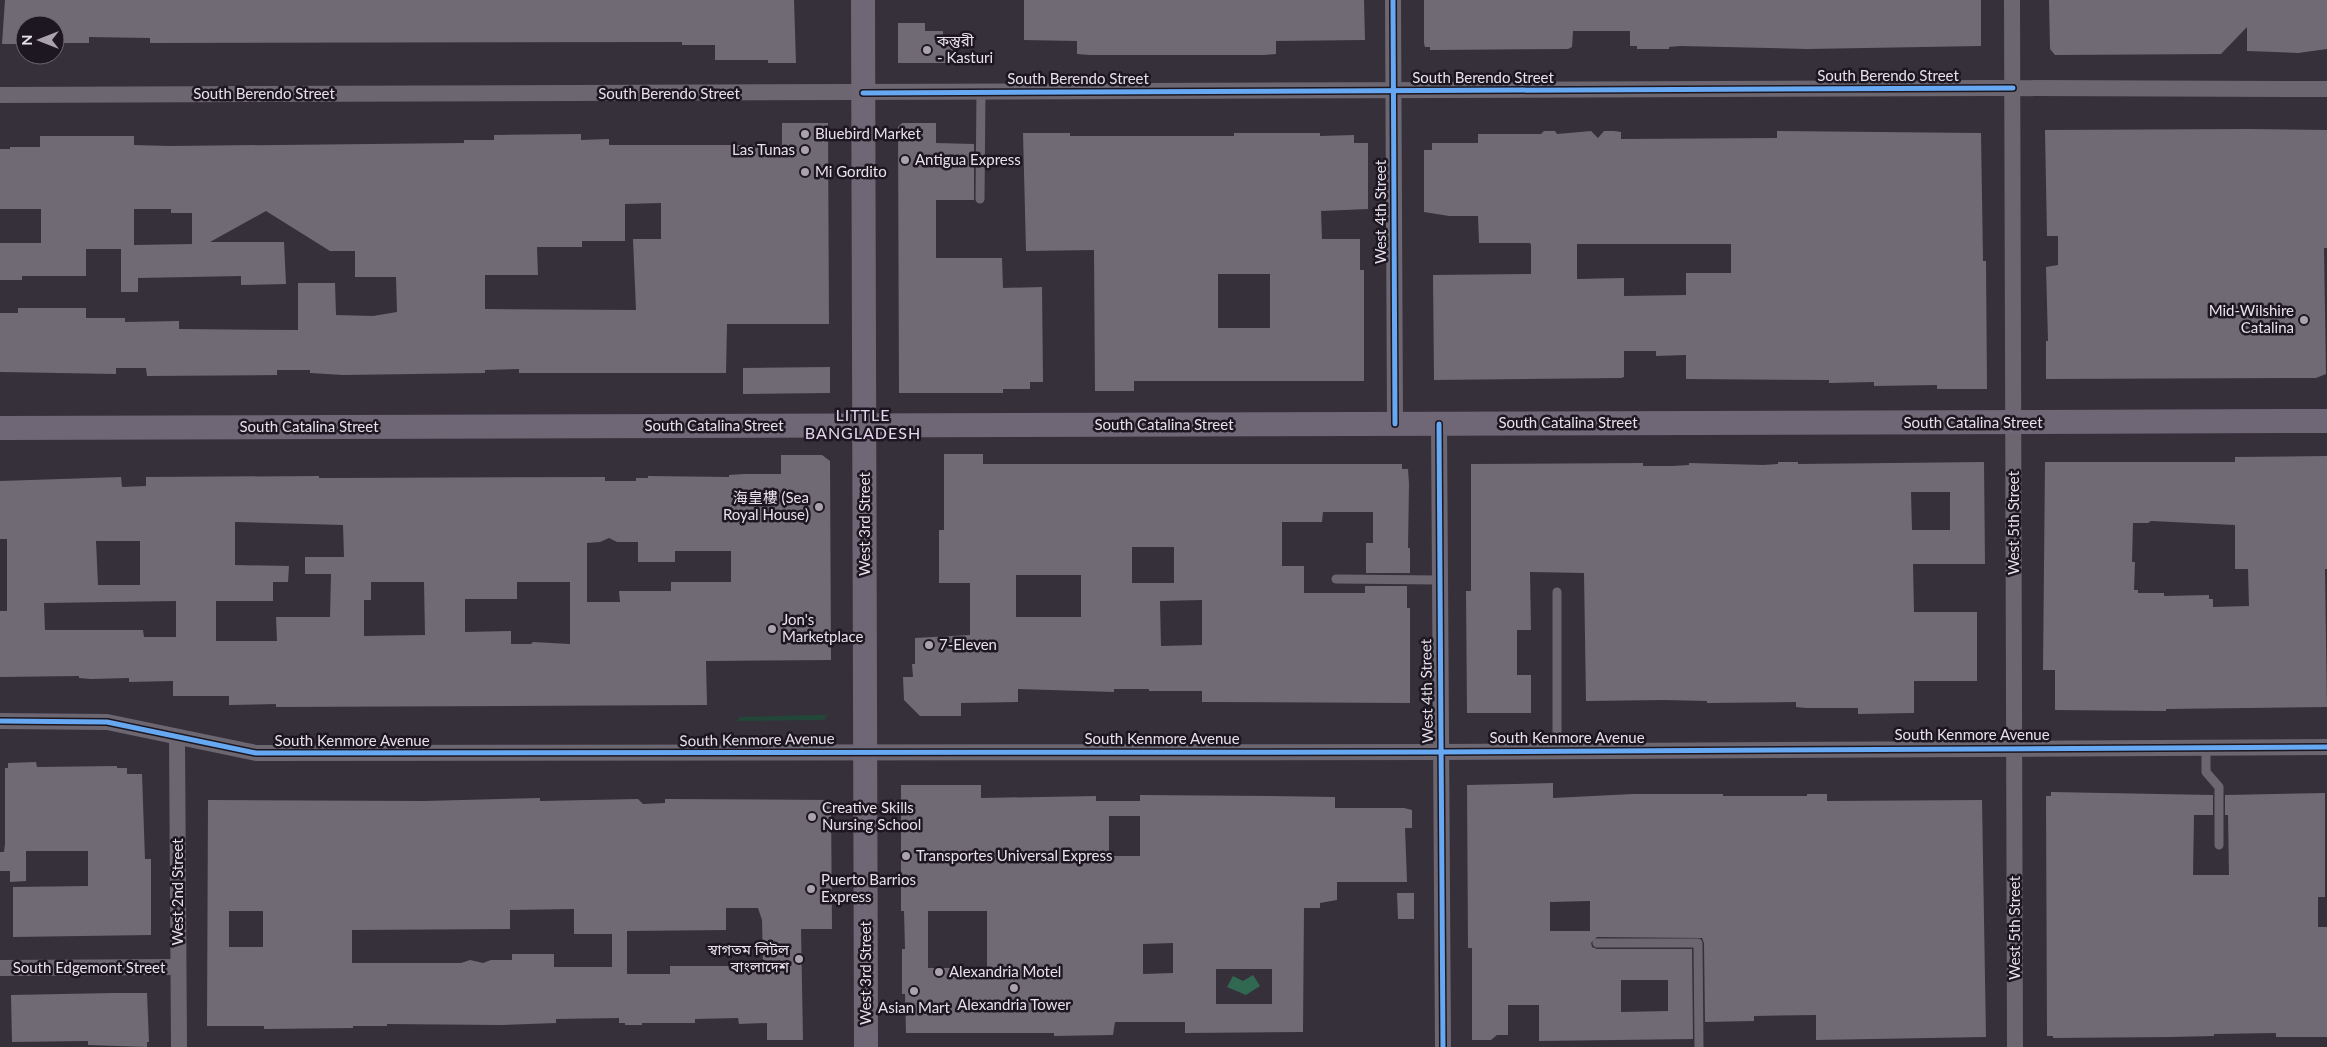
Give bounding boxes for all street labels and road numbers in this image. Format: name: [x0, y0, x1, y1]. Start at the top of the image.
street label: South Berendo Street: [1817, 66, 1959, 84]
street label: South Berendo Street: [1412, 68, 1554, 86]
street label: South Berendo Street: [1007, 69, 1149, 87]
street label: South Berendo Street: [193, 84, 335, 102]
street label: South Berendo Street: [598, 84, 740, 102]
street label: West 4th Street: [1371, 159, 1389, 264]
street label: South Catalina Street: [1498, 413, 1638, 431]
street label: South Catalina Street: [1903, 413, 2043, 431]
street label: South Catalina Street: [1094, 415, 1234, 433]
street label: South Catalina Street: [644, 416, 784, 434]
street label: South Catalina Street: [239, 417, 379, 435]
street label: West 5th Street: [2004, 470, 2022, 575]
street label: West 3rd Street: [855, 471, 873, 576]
street label: West 4th Street: [1416, 638, 1436, 743]
street label: South Kenmore Avenue: [1894, 725, 2050, 743]
street label: South Kenmore Avenue: [1489, 728, 1645, 746]
street label: South Kenmore Avenue: [679, 729, 835, 749]
street label: South Kenmore Avenue: [1084, 729, 1240, 747]
street label: South Kenmore Avenue: [274, 731, 430, 749]
street label: West 2nd Street: [168, 838, 186, 946]
street label: West 5th Street: [2005, 875, 2023, 980]
street label: West 3rd Street: [856, 920, 874, 1025]
street label: South Edgemont Street: [13, 958, 166, 976]

